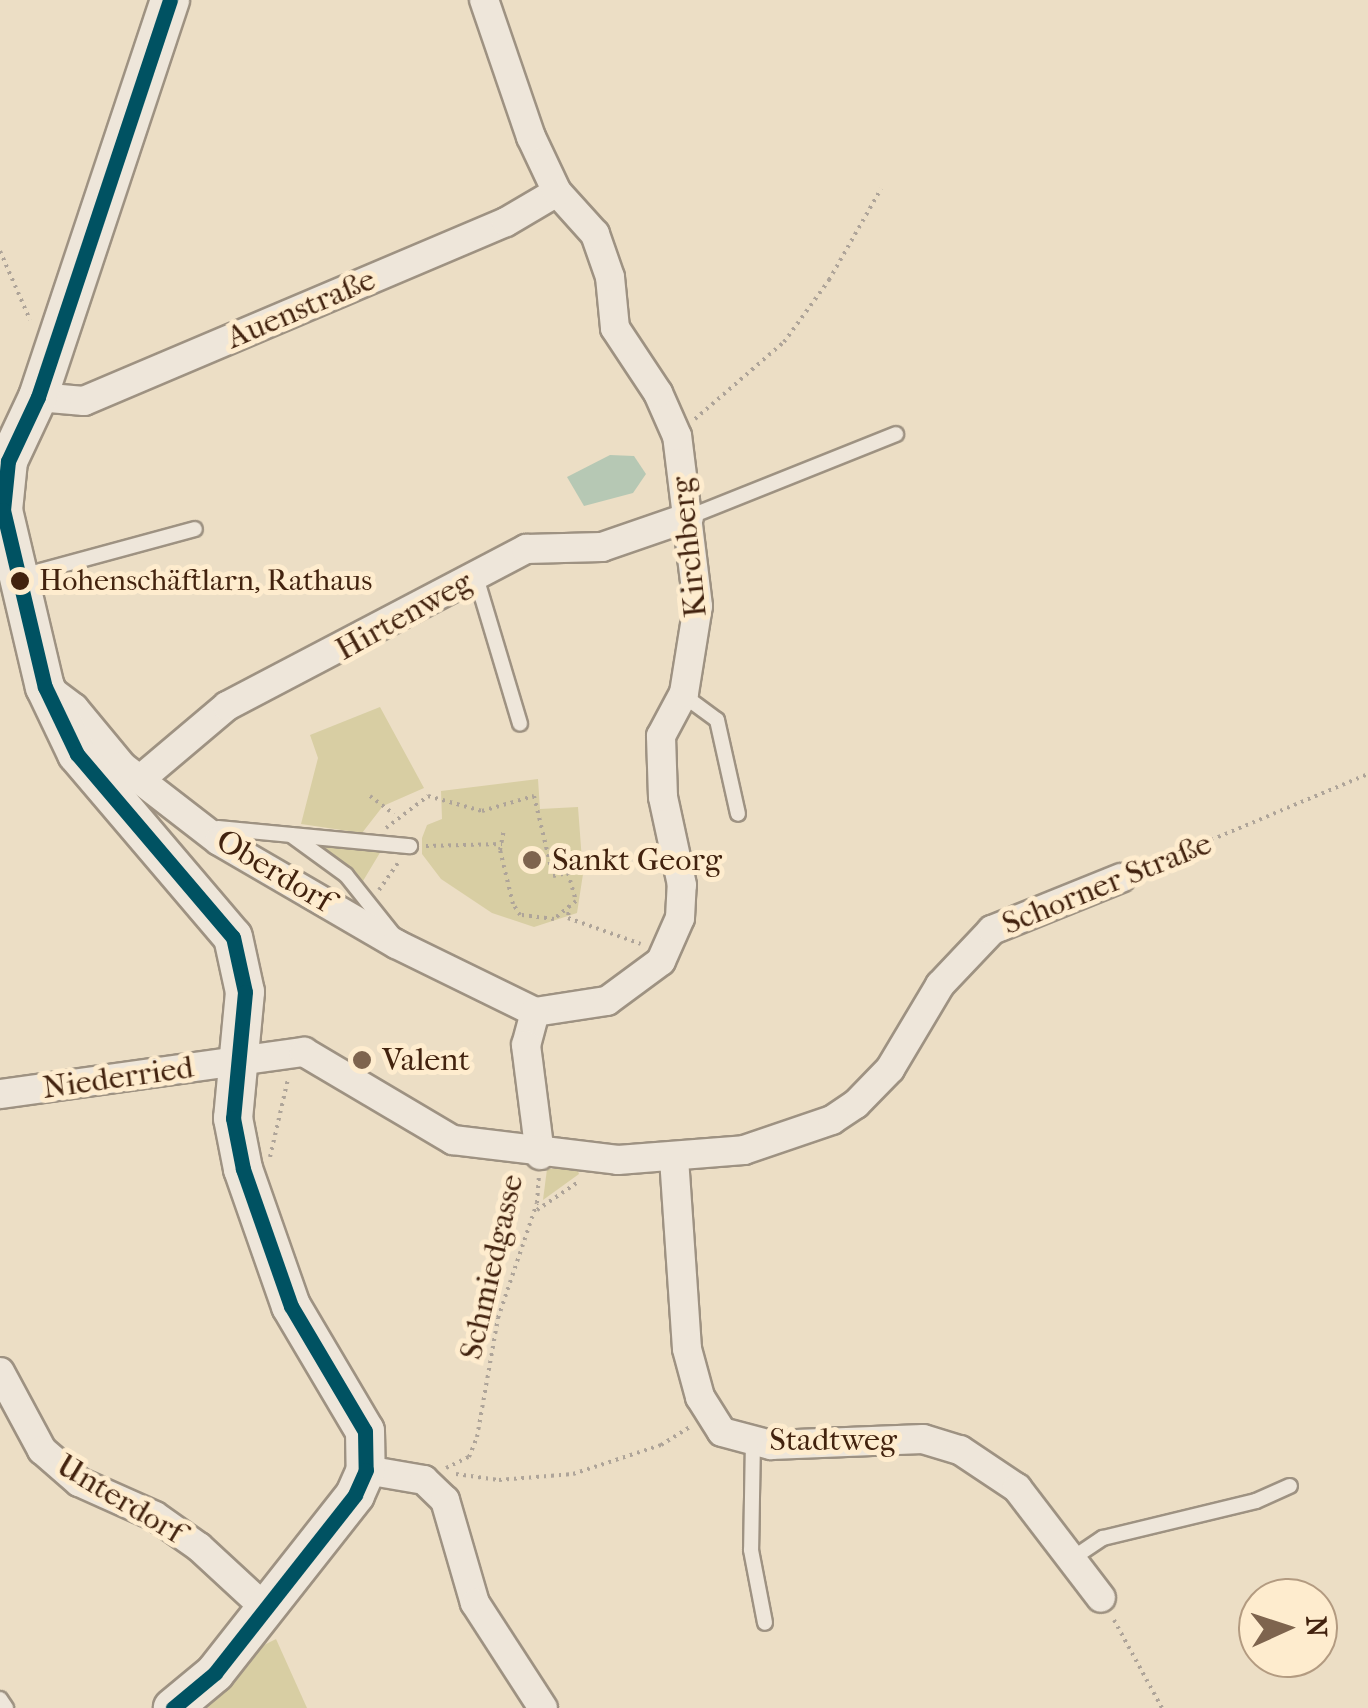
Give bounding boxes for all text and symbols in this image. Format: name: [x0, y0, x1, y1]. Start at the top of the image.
street label: Auenstraße: [221, 260, 381, 358]
street label: Kirchberg: [663, 475, 715, 619]
place label: Hohenschäftlarn, Rathaus: [39, 563, 372, 599]
street label: Hirtenweg: [329, 563, 479, 669]
marker: Hohenschäftlarn, Rathaus: [10, 571, 30, 591]
street label: Oberdorf: [209, 821, 339, 921]
street label: Schorner Straße: [997, 825, 1217, 943]
place label: Sankt Georg: [552, 841, 722, 879]
marker: Sankt Georg: [521, 849, 543, 871]
place label: Valent: [382, 1041, 470, 1079]
street label: Niederried: [40, 1048, 196, 1108]
marker: Valent: [351, 1049, 373, 1071]
street label: Schmiedgasse: [452, 1171, 532, 1363]
street label: Stadtweg: [769, 1421, 897, 1459]
street label: Unterdorf: [50, 1446, 190, 1552]
north arrow: [1238, 1578, 1338, 1678]
text: N: [1299, 1615, 1333, 1638]

